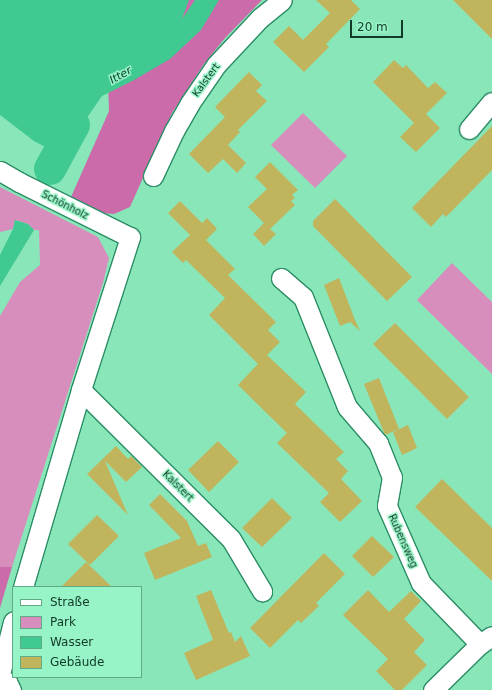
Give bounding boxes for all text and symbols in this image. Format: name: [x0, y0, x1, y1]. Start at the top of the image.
scale bar: [352, 12, 405, 38]
text: 20 m: [357, 20, 388, 34]
street label: Kalstert: [190, 61, 222, 99]
water label: Itter: [108, 64, 134, 88]
street label: Schönholz: [40, 188, 90, 222]
street label: Kalstert: [160, 468, 196, 504]
street label: Rubensweg: [386, 512, 420, 570]
legend: [12, 586, 142, 678]
text: Straße: [50, 595, 90, 609]
text: Park: [50, 615, 76, 629]
text: Wasser: [50, 635, 93, 649]
text: Gebäude: [50, 655, 104, 669]

